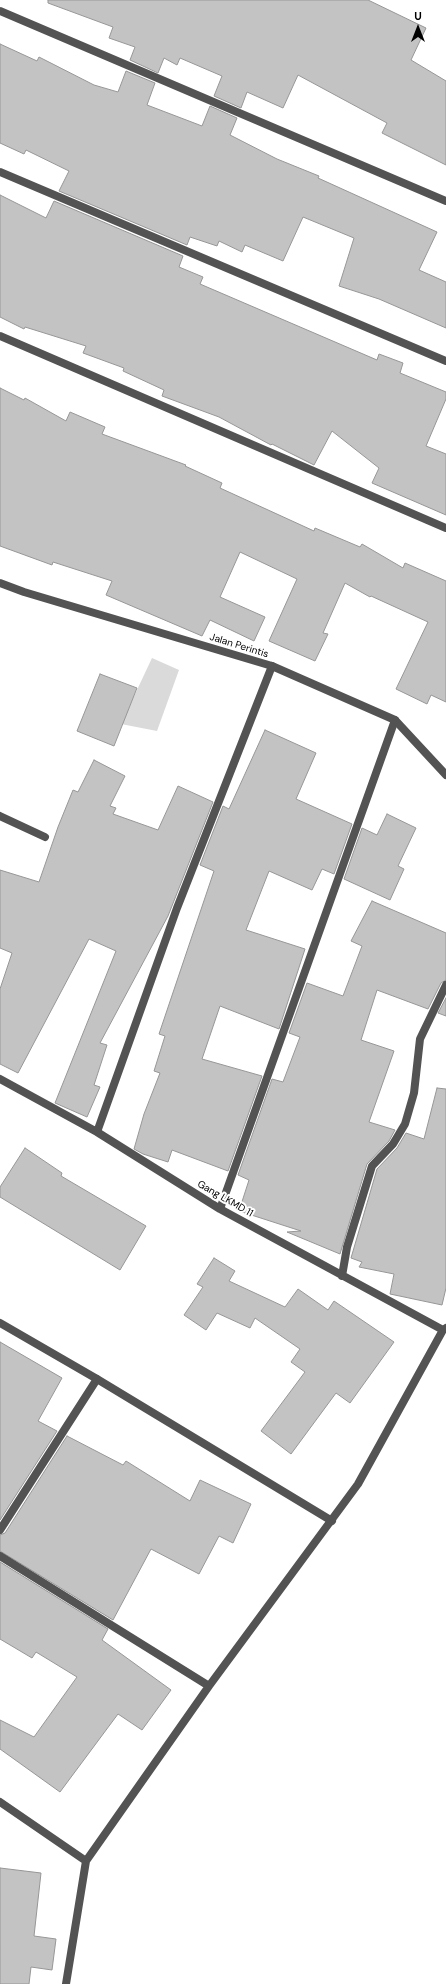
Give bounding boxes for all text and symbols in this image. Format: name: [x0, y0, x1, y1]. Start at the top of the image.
north arrow: [398, 8, 438, 48]
text: U: [414, 9, 422, 23]
street label: Jalan Perintis: [208, 631, 270, 661]
street label: Gang LKMD 11: [195, 1178, 255, 1220]

